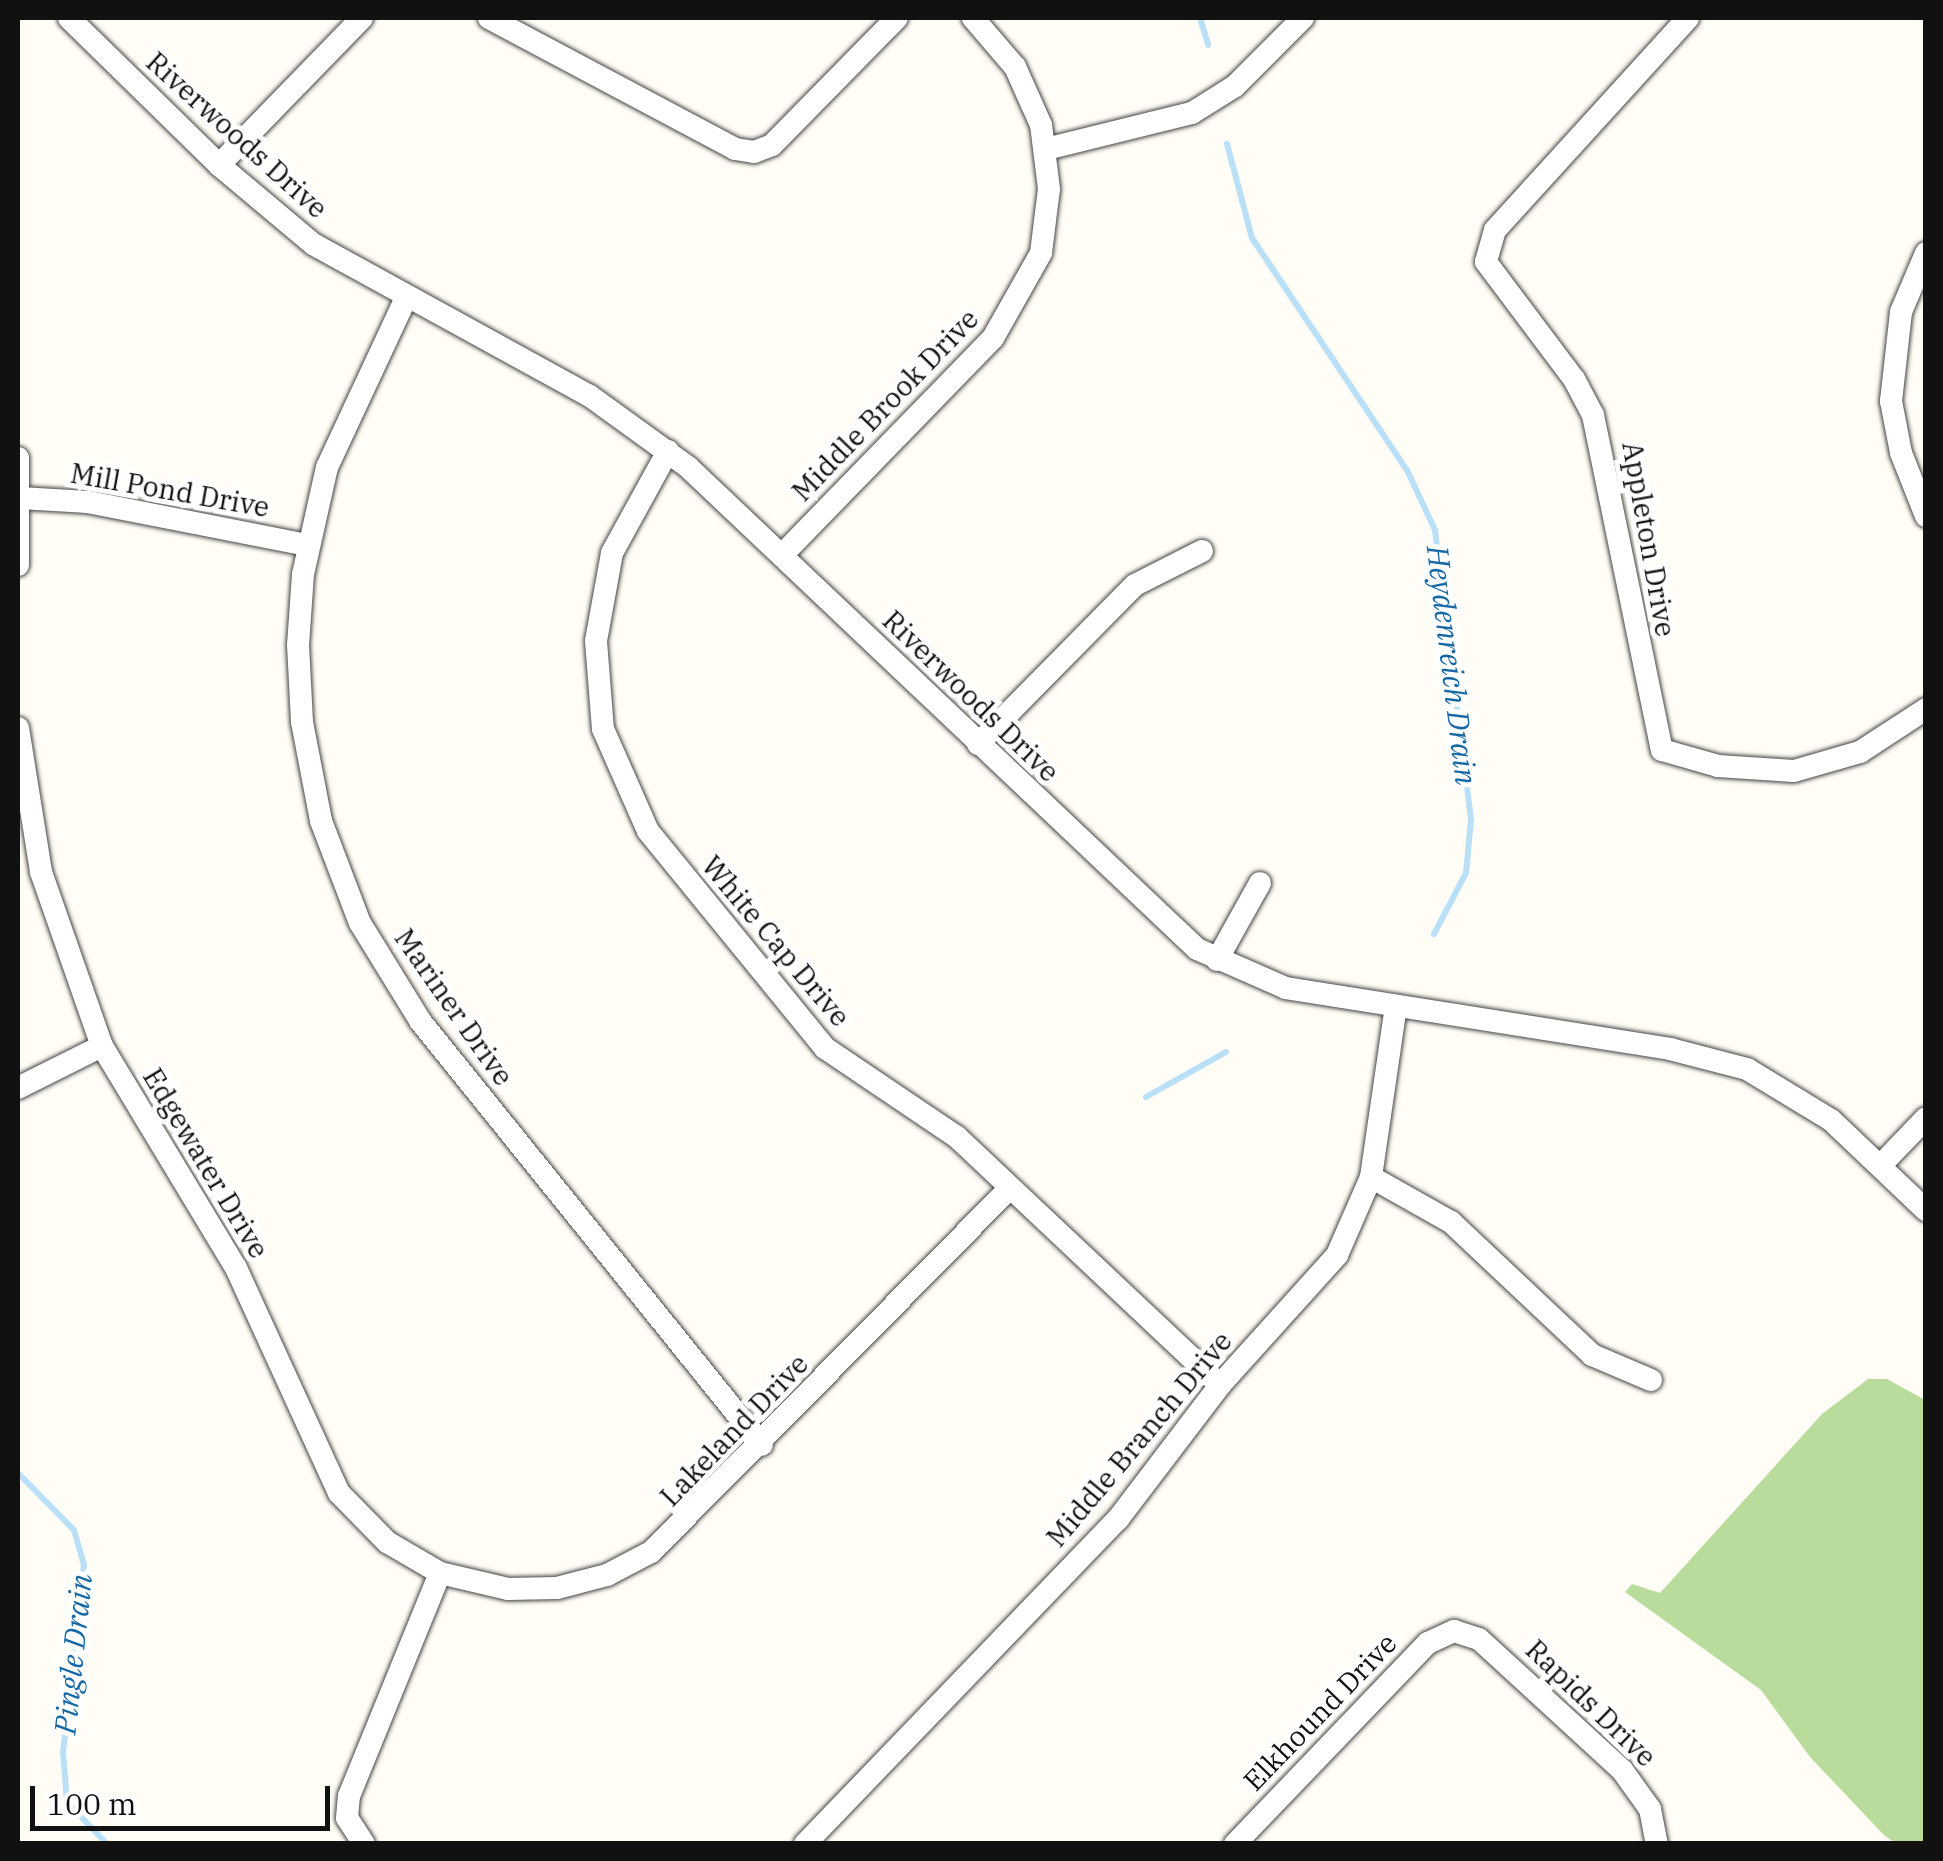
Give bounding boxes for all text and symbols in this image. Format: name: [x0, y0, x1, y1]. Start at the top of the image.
street label: Riverwoods Drive: [140, 45, 334, 225]
street label: Middle Brook Drive: [785, 302, 985, 508]
street label: Appleton Drive: [1615, 439, 1683, 639]
street label: Mill Pond Drive: [68, 456, 272, 524]
water label: Heydenreich Drain: [1419, 543, 1485, 787]
street label: Riverwoods Drive: [876, 603, 1066, 789]
street label: White Cap Drive: [695, 849, 857, 1033]
street label: Mariner Drive: [388, 922, 520, 1092]
street label: Edgewater Drive: [136, 1062, 276, 1264]
street label: Middle Branch Drive: [1039, 1325, 1239, 1553]
street label: Lakeland Drive: [653, 1347, 815, 1513]
water label: Pingle Drain: [47, 1572, 99, 1736]
street label: Elkhound Drive: [1237, 1626, 1403, 1798]
street label: Rapids Drive: [1519, 1633, 1663, 1773]
scale bar: [35, 1766, 335, 1828]
text: 100 m: [47, 1784, 137, 1823]

